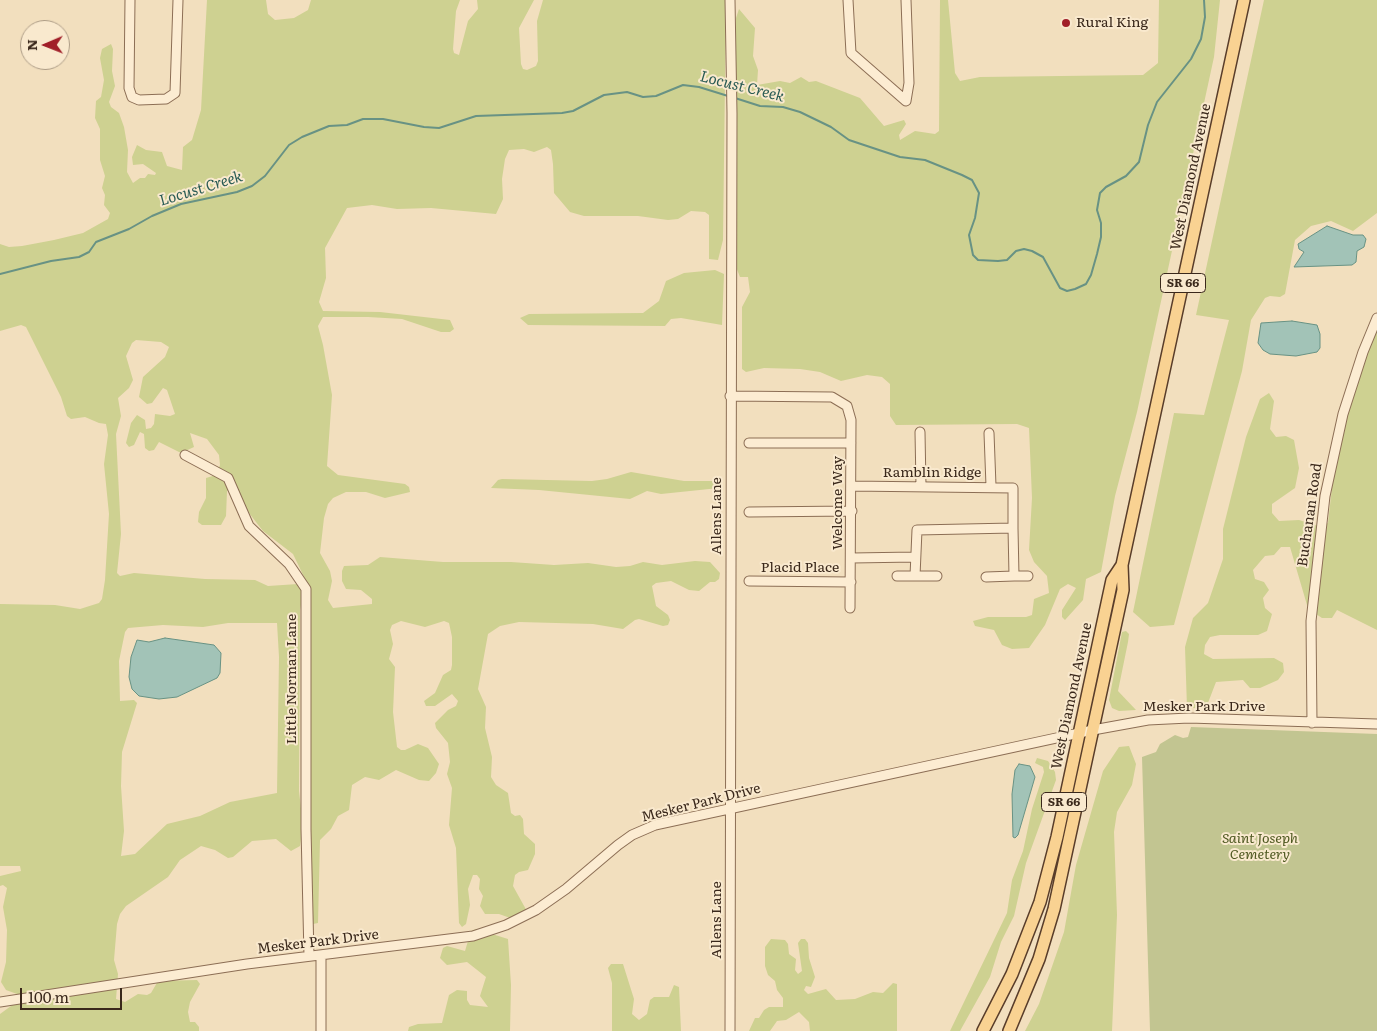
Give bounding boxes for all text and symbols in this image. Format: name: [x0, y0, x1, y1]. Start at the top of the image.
place label: Rural King: [1076, 15, 1148, 31]
marker: Rural King: [1060, 17, 1072, 29]
north arrow: [20, 20, 70, 70]
text: N: [21, 39, 41, 51]
water label: Locust Creek: [698, 68, 786, 106]
street label: West Diamond Avenue: [1167, 102, 1215, 252]
water label: Locust Creek: [157, 168, 245, 210]
road number: SR 66: [1160, 274, 1206, 292]
street label: Welcome Way: [830, 456, 846, 550]
street label: Buchanan Road: [1294, 462, 1326, 568]
street label: Ramblin Ridge: [883, 465, 981, 481]
street label: Allens Lane: [709, 477, 725, 555]
street label: Placid Place: [761, 560, 839, 576]
street label: Little Norman Lane: [284, 614, 300, 744]
street label: West Diamond Avenue: [1048, 621, 1096, 771]
street label: Mesker Park Drive: [1143, 699, 1265, 715]
street label: Mesker Park Drive: [640, 780, 762, 826]
road number: SR 66: [1042, 792, 1086, 812]
park label: Saint Joseph Cemetery: [1222, 831, 1298, 864]
street label: Allens Lane: [709, 881, 725, 959]
street label: Mesker Park Drive: [256, 926, 380, 958]
scale bar: [22, 978, 125, 1010]
text: 100 m: [28, 985, 69, 1008]

